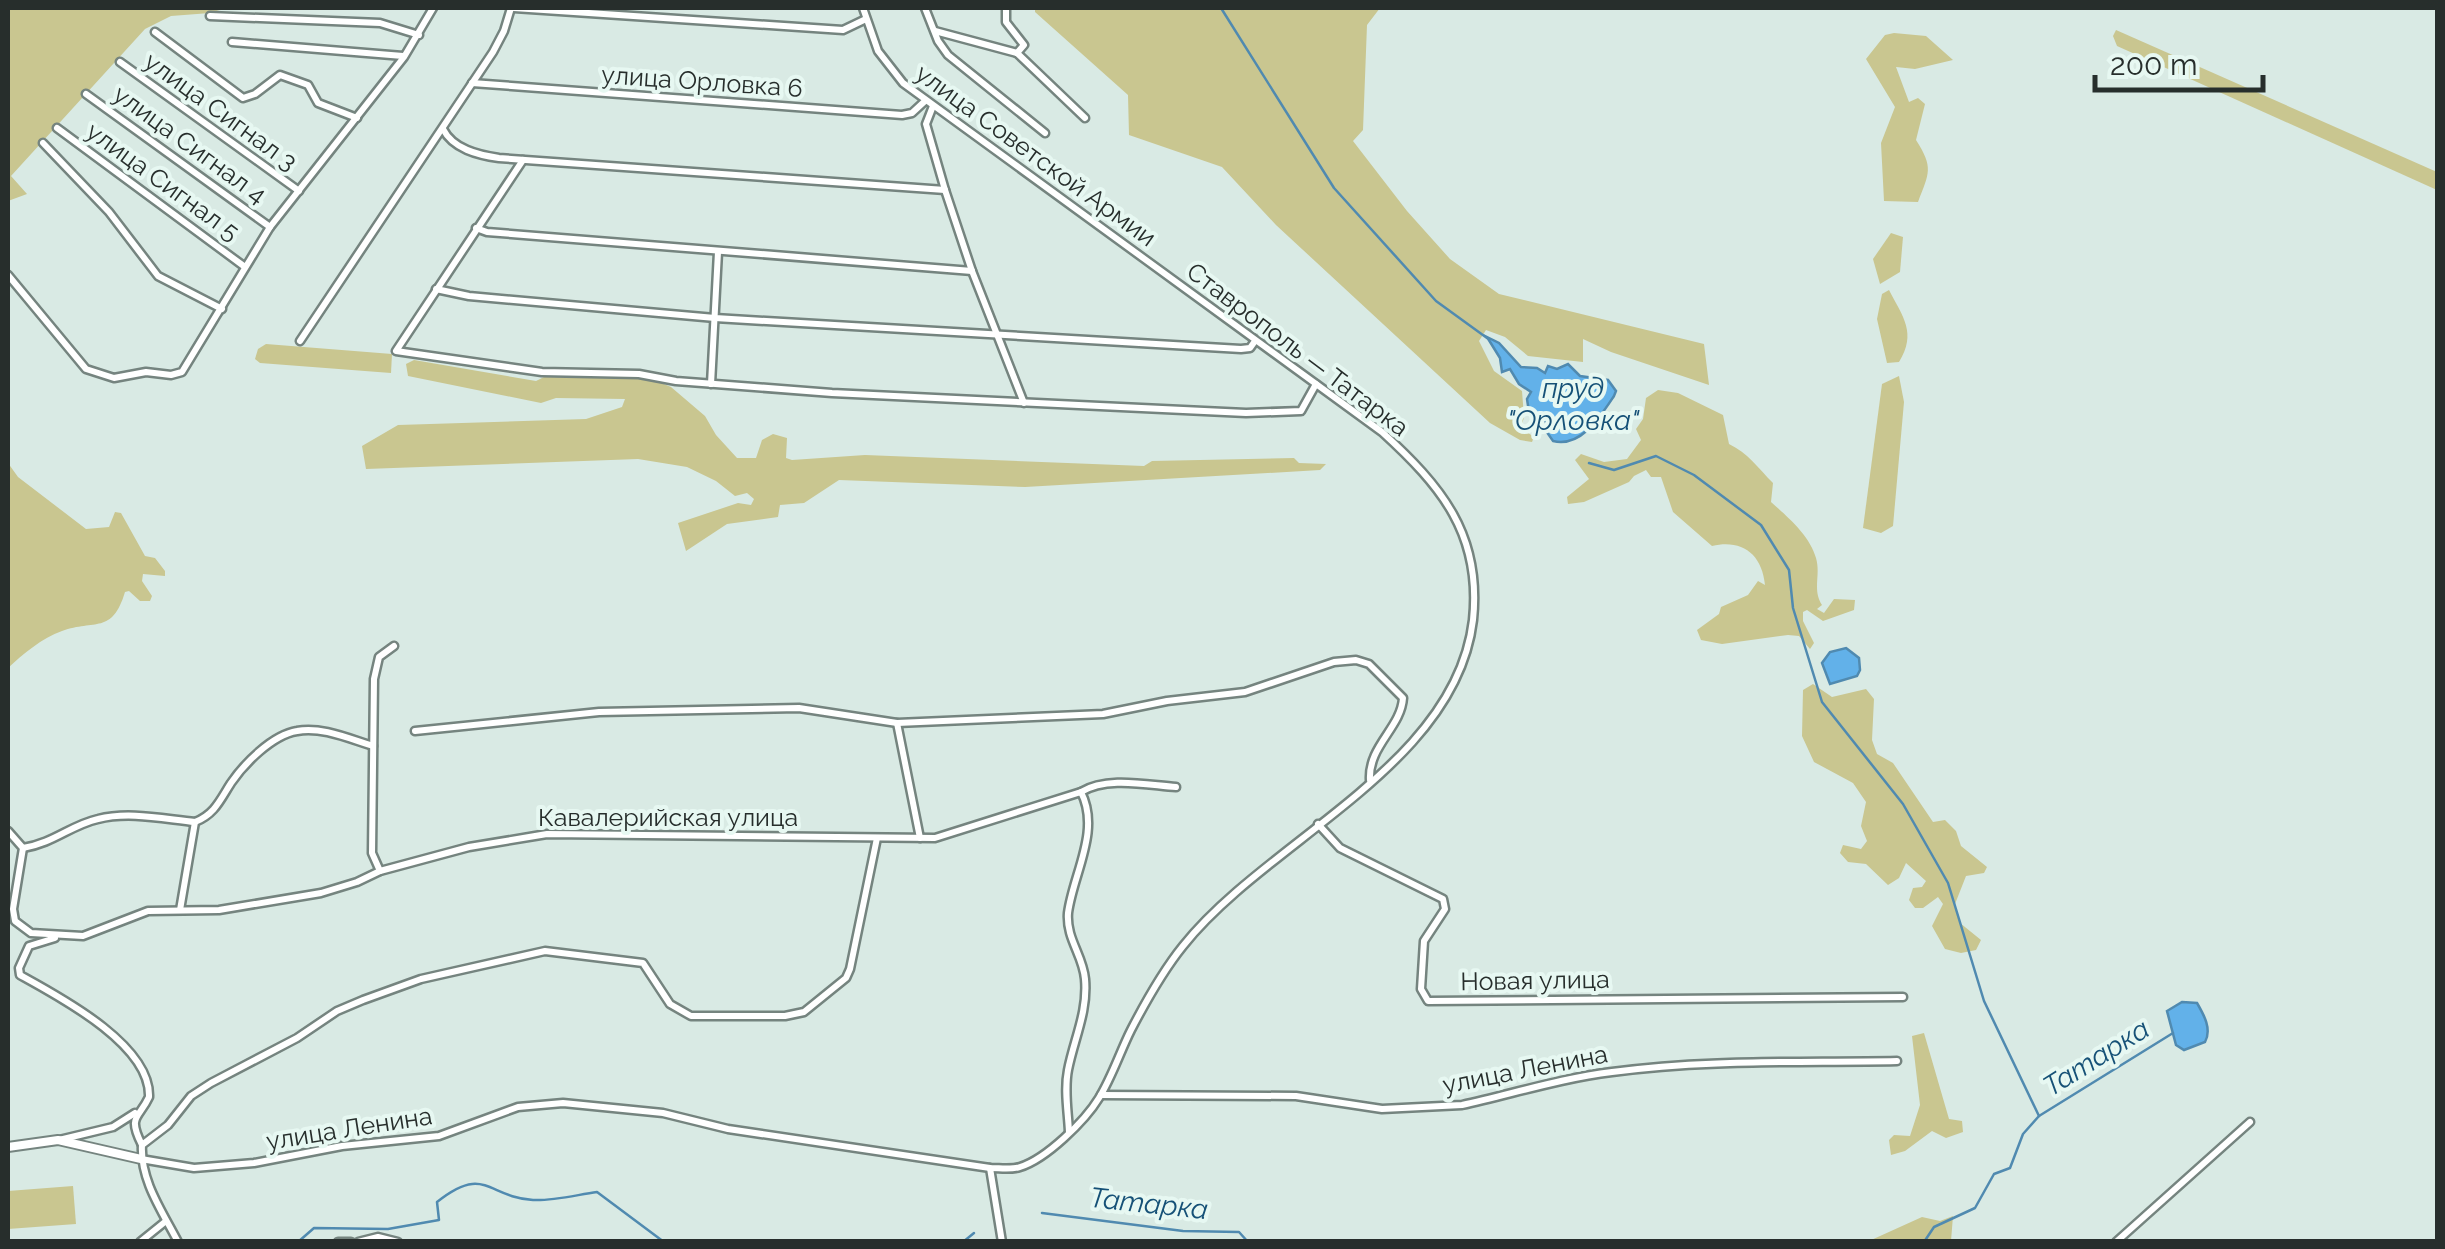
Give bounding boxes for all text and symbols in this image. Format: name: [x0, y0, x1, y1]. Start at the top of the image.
scale bar: [2095, 30, 2262, 92]
street label: улица Сигнал 3: [139, 46, 303, 176]
text: 200 m: [2110, 47, 2198, 82]
street label: улица Советской Армии: [910, 58, 1162, 252]
street label: улица Орловка 6: [600, 59, 804, 103]
street label: улица Сигнал 4: [108, 78, 272, 210]
street label: улица Сигнал 5: [81, 115, 245, 247]
street label: Ставрополь — Татарка: [1181, 256, 1415, 442]
water label: пруд "Орловка": [1507, 372, 1640, 437]
street label: Кавалерийская улица: [538, 802, 798, 832]
street label: Новая улица: [1460, 964, 1610, 996]
water label: Татарка: [2037, 1012, 2155, 1103]
street label: улица Ленина: [1440, 1038, 1610, 1100]
street label: улица Ленина: [264, 1100, 434, 1156]
water label: Татарка: [1088, 1181, 1210, 1226]

